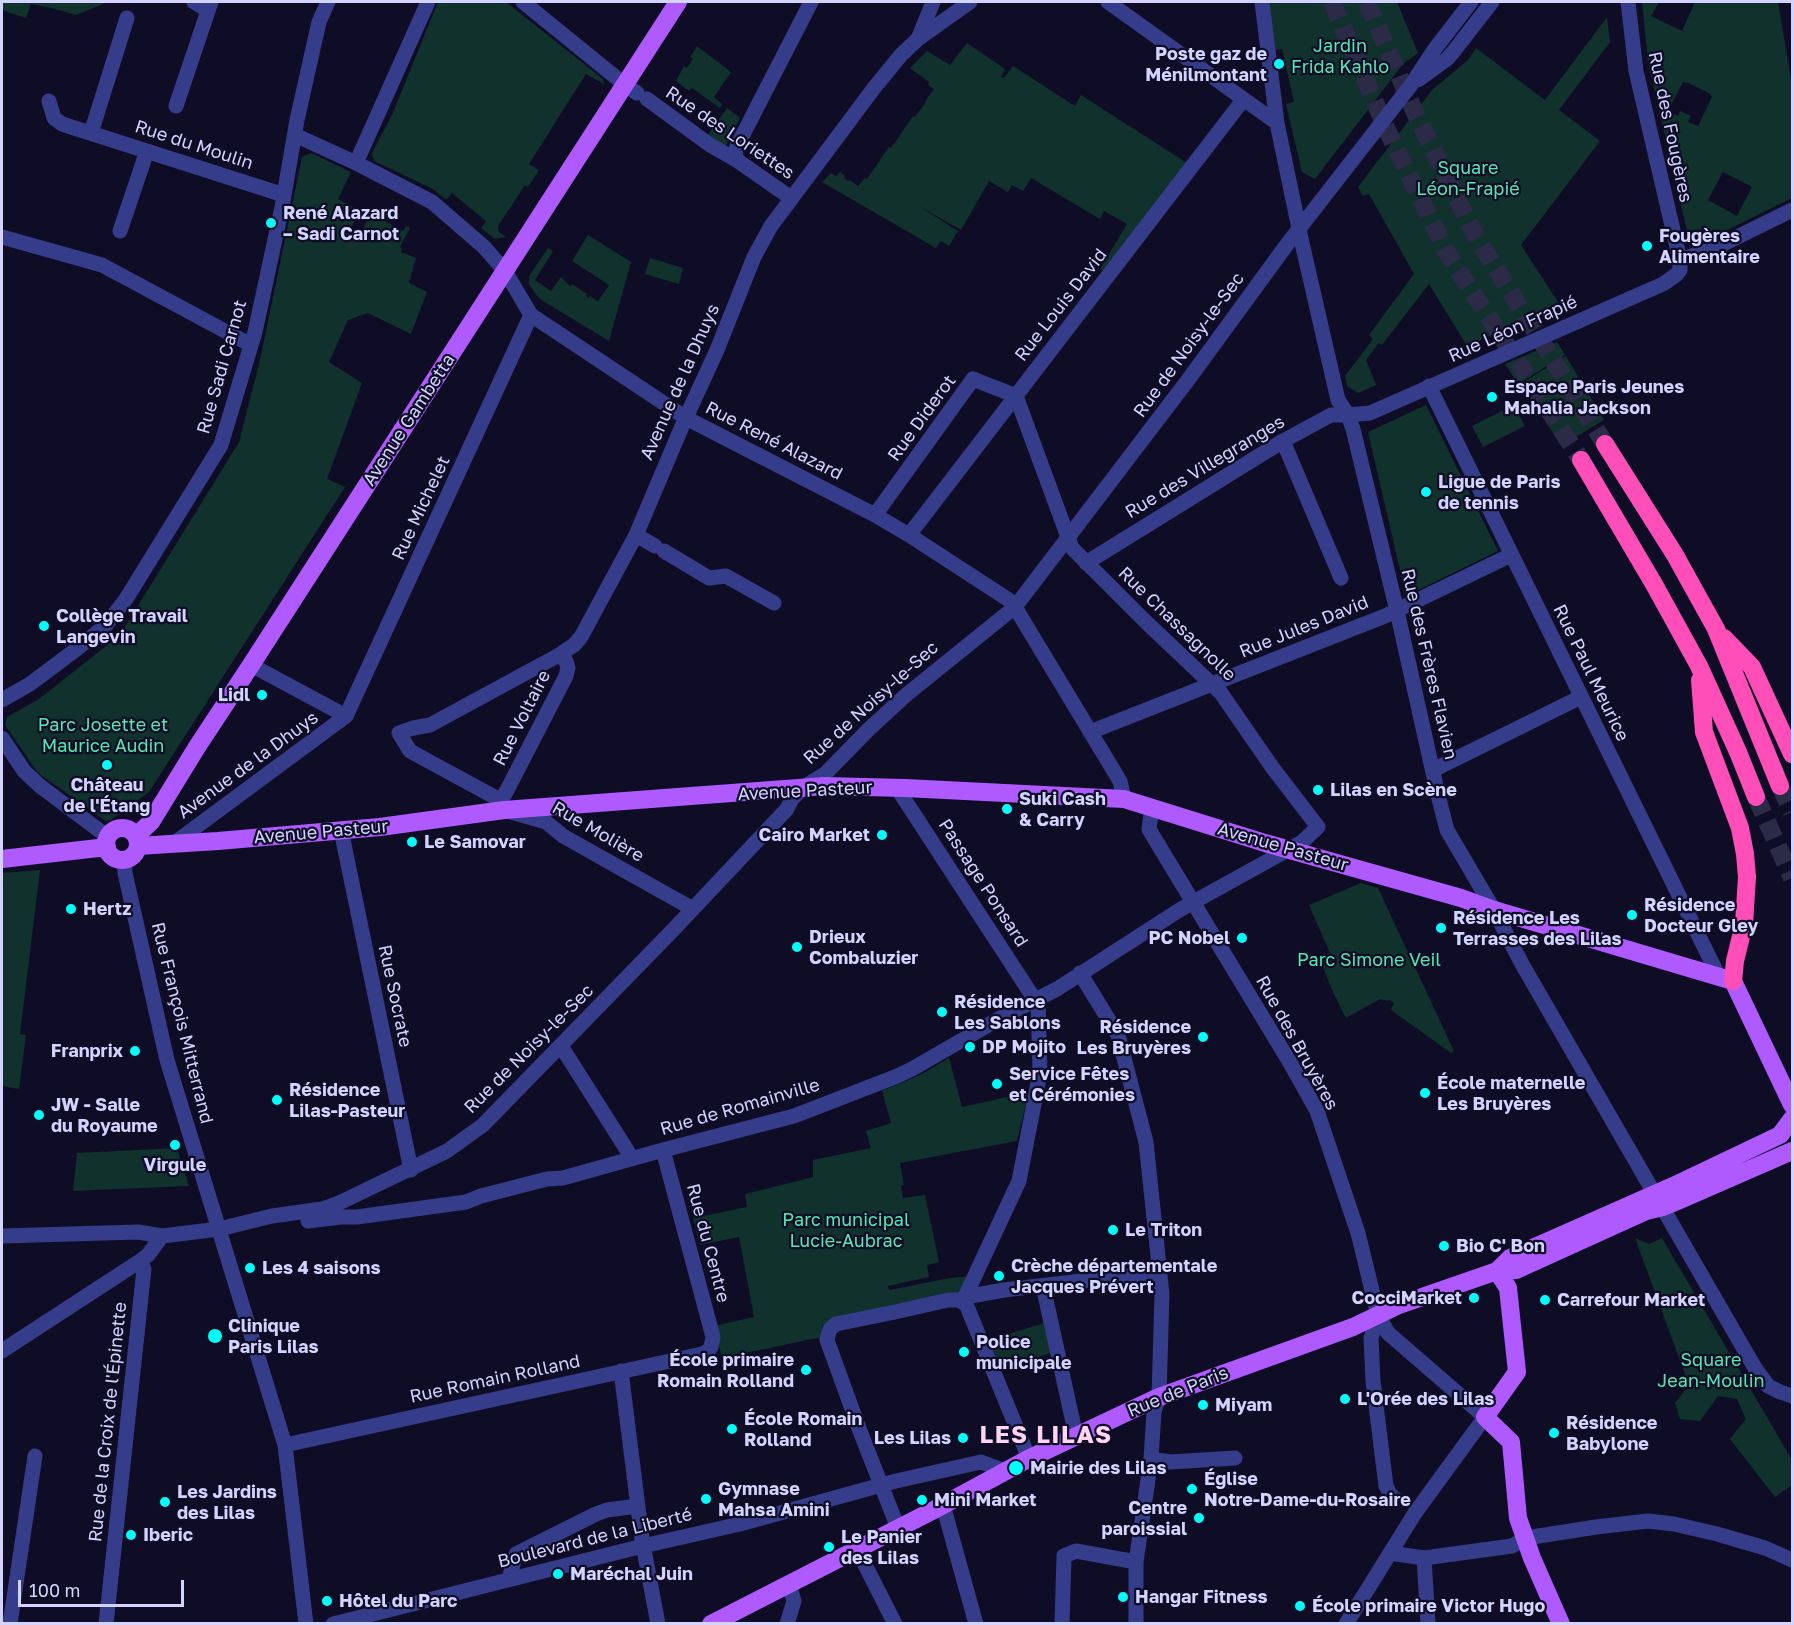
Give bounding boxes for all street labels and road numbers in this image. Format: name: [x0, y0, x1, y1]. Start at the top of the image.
street label: Rue des Fougères: [1643, 50, 1697, 204]
street label: Rue des Loriettes: [662, 82, 798, 184]
street label: Rue du Moulin: [132, 116, 256, 174]
street label: Rue Louis David: [1010, 244, 1112, 366]
street label: Rue de Noisy-le-Sec: [1129, 268, 1249, 422]
street label: Rue Léon Frapié: [1445, 291, 1581, 367]
street label: Rue Sadi Carnot: [193, 298, 251, 436]
street label: Avenue de la Dhuys: [636, 301, 724, 463]
street label: Avenue Gambetta: [358, 350, 460, 490]
street label: Rue Diderot: [883, 371, 961, 465]
street label: Rue René Alazard: [702, 397, 846, 485]
street label: Rue des Villegranges: [1121, 411, 1289, 523]
street label: Rue Michelet: [387, 452, 455, 564]
street label: Rue Chassagnolle: [1114, 562, 1240, 686]
street label: Rue des Frères Flavien: [1397, 566, 1461, 762]
street label: Rue Jules David: [1236, 591, 1372, 663]
street label: Rue Paul Meurice: [1549, 601, 1633, 745]
street label: Rue de Noisy-le-Sec: [799, 637, 943, 769]
street label: Rue Voltaire: [489, 667, 555, 769]
street label: Avenue de la Dhuys: [173, 707, 323, 823]
street label: Avenue Pasteur: [737, 777, 873, 805]
street label: Rue Molière: [548, 797, 648, 867]
street label: Avenue Pasteur: [253, 815, 389, 849]
street label: Passage Ponsard: [934, 815, 1032, 951]
street label: Avenue Pasteur: [1215, 818, 1351, 876]
street label: Rue François Mitterrand: [146, 920, 218, 1126]
street label: Rue Socrate: [374, 943, 416, 1049]
street label: Rue des Bruyères: [1251, 972, 1343, 1114]
street label: Rue de Noisy-le-Sec: [460, 980, 598, 1118]
street label: Rue de Romainville: [658, 1074, 822, 1140]
street label: Rue du Centre: [682, 1181, 734, 1305]
street label: Rue de la Croix de l'Épinette: [85, 1301, 131, 1543]
street label: Rue Romain Rolland: [408, 1350, 582, 1408]
street label: Rue de Paris: [1124, 1362, 1232, 1422]
street label: Boulevard de la Liberté: [496, 1503, 694, 1573]

